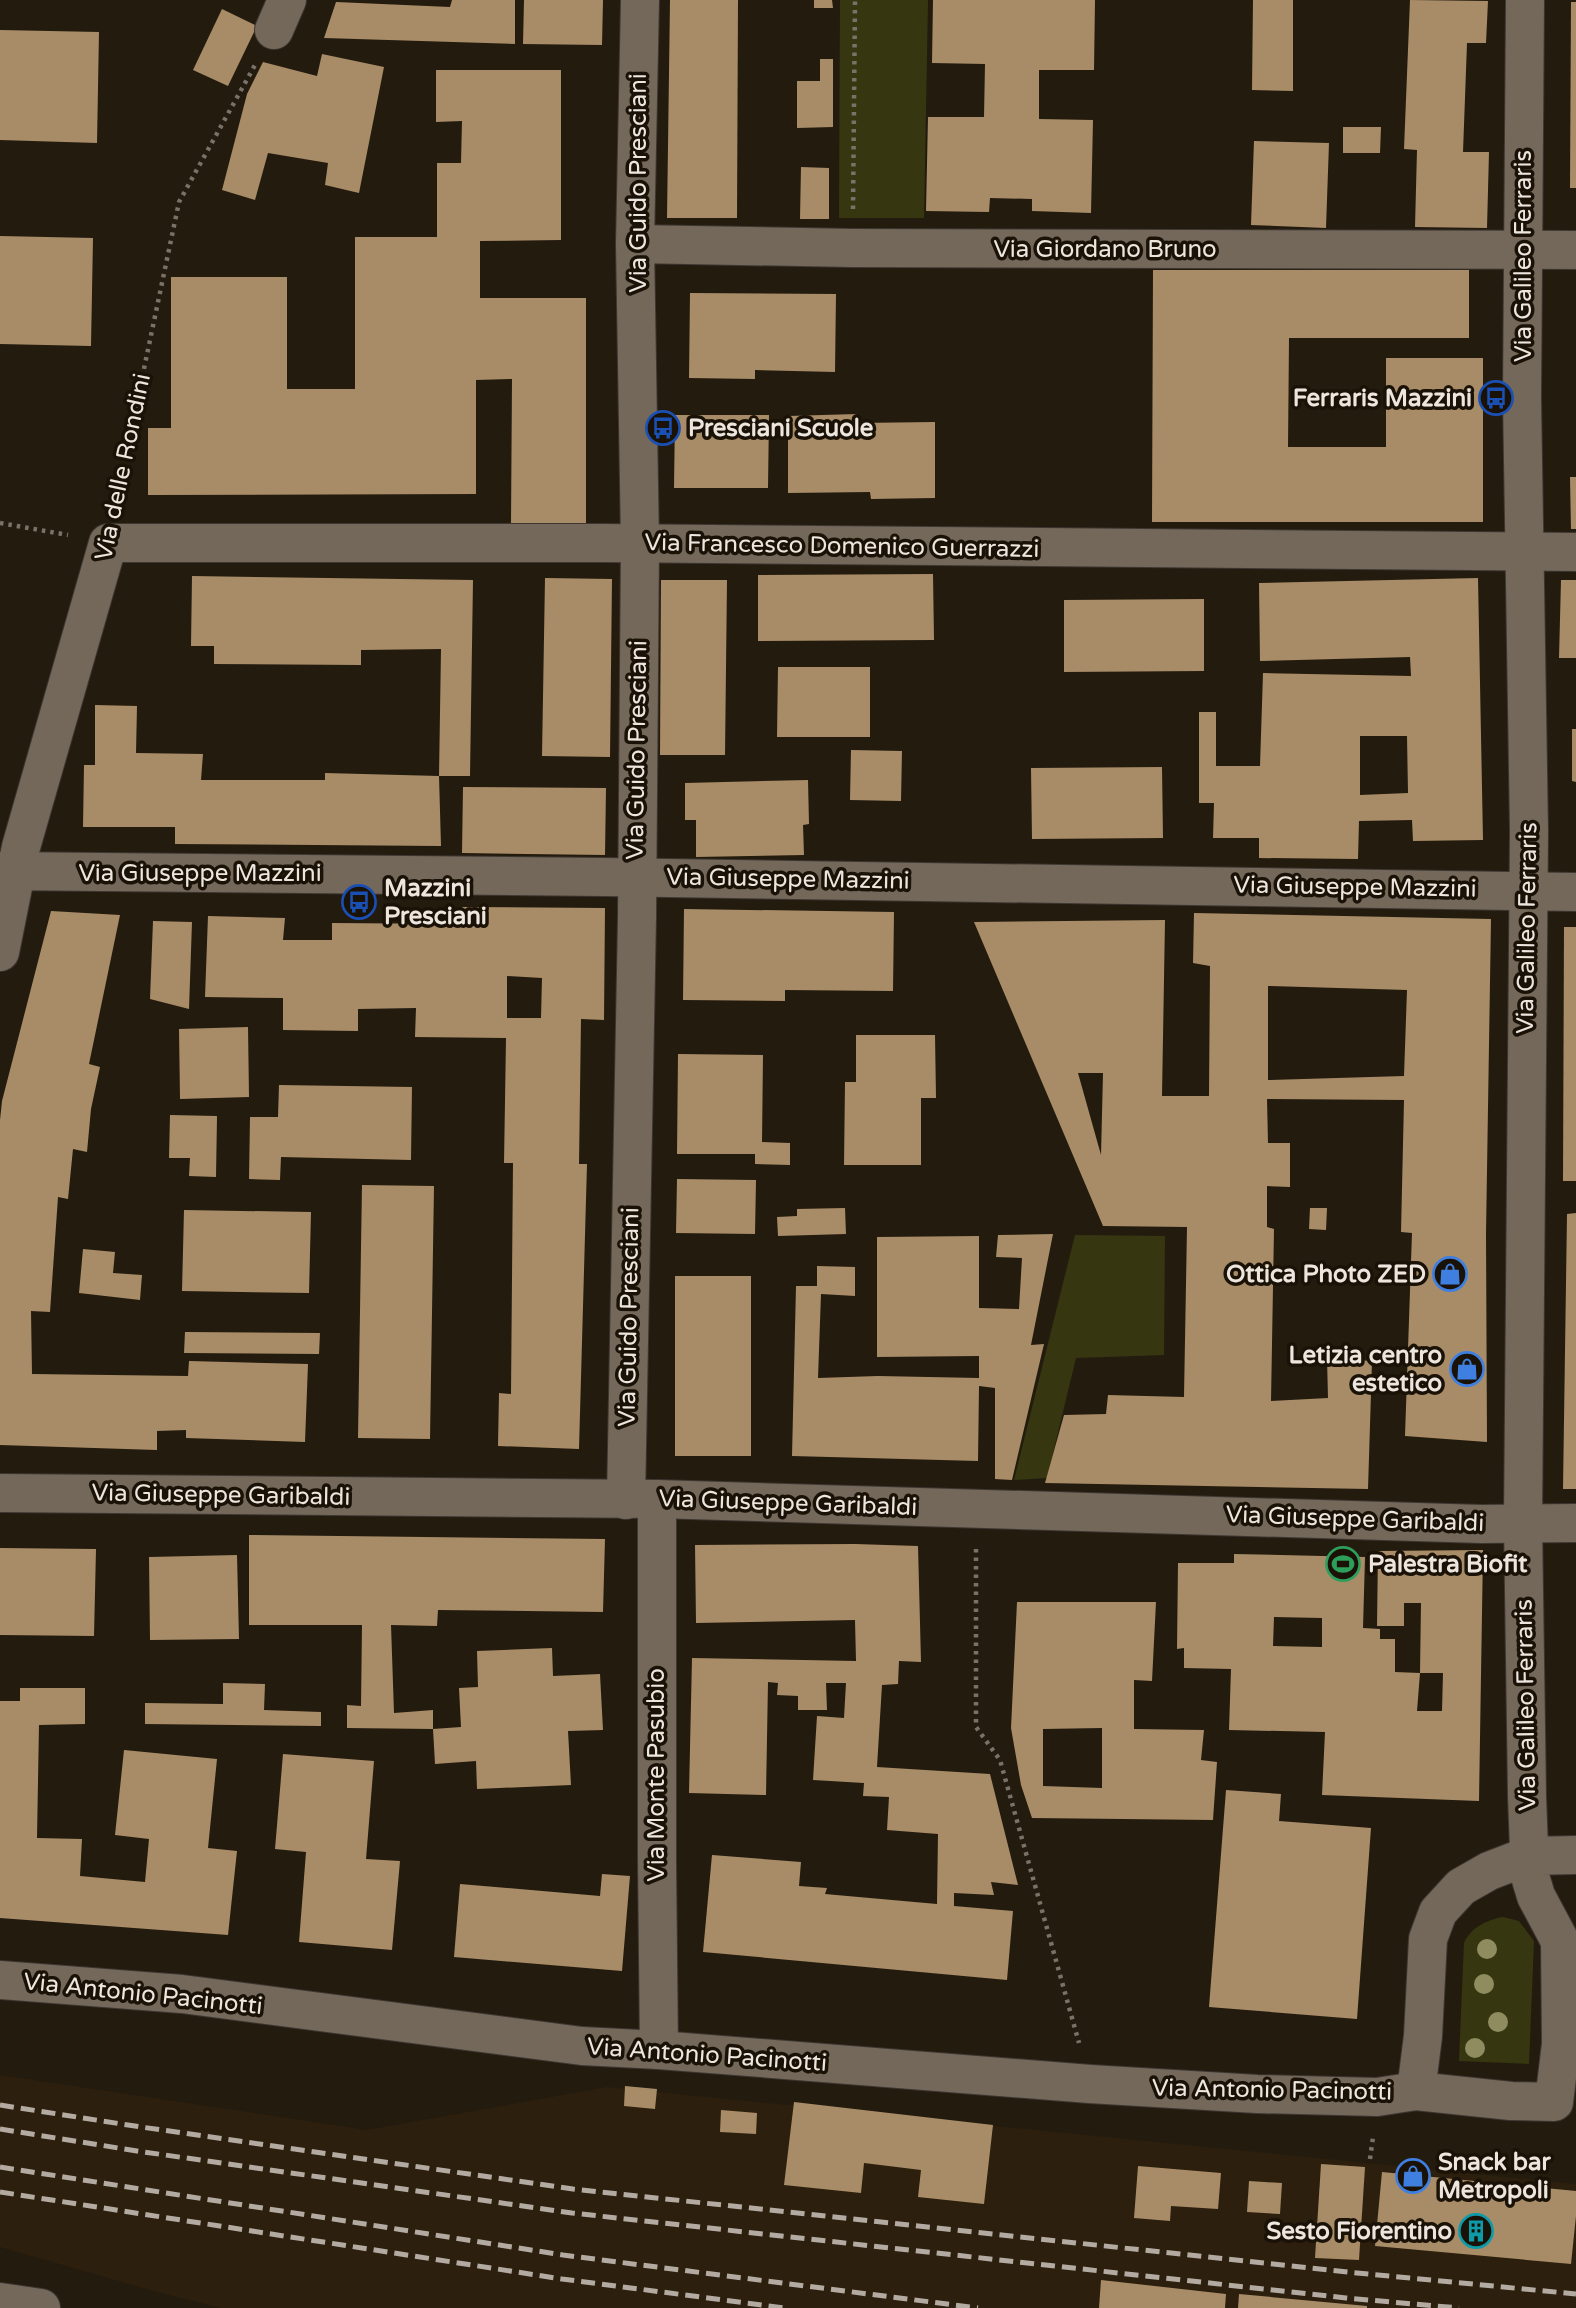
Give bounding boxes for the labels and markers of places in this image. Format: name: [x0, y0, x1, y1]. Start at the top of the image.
bus stop icon: Ferraris Mazzini: [1477, 379, 1515, 417]
place label: Ferraris Mazzini: [1293, 384, 1472, 413]
bus stop icon: Presciani Scuole: [644, 409, 682, 447]
place label: Presciani Scuole: [688, 414, 874, 443]
place label: Mazzini Presciani: [384, 874, 487, 931]
bus stop icon: Mazzini Presciani: [340, 883, 378, 921]
shop icon: Ottica Photo ZED: [1431, 1255, 1469, 1293]
place label: Ottica Photo ZED: [1226, 1260, 1426, 1289]
place label: Letizia centro estetico: [1289, 1341, 1442, 1398]
shop icon: Letizia centro estetico: [1448, 1350, 1486, 1388]
sports icon: Palestra Biofit: [1324, 1545, 1362, 1583]
place label: Palestra Biofit: [1368, 1550, 1528, 1579]
place label: Snack bar Metropoli: [1438, 2148, 1551, 2205]
shop icon: Snack bar Metropoli: [1394, 2157, 1432, 2195]
building icon: Sesto Fiorentino: [1457, 2212, 1495, 2250]
place label: Sesto Fiorentino: [1266, 2217, 1452, 2246]

